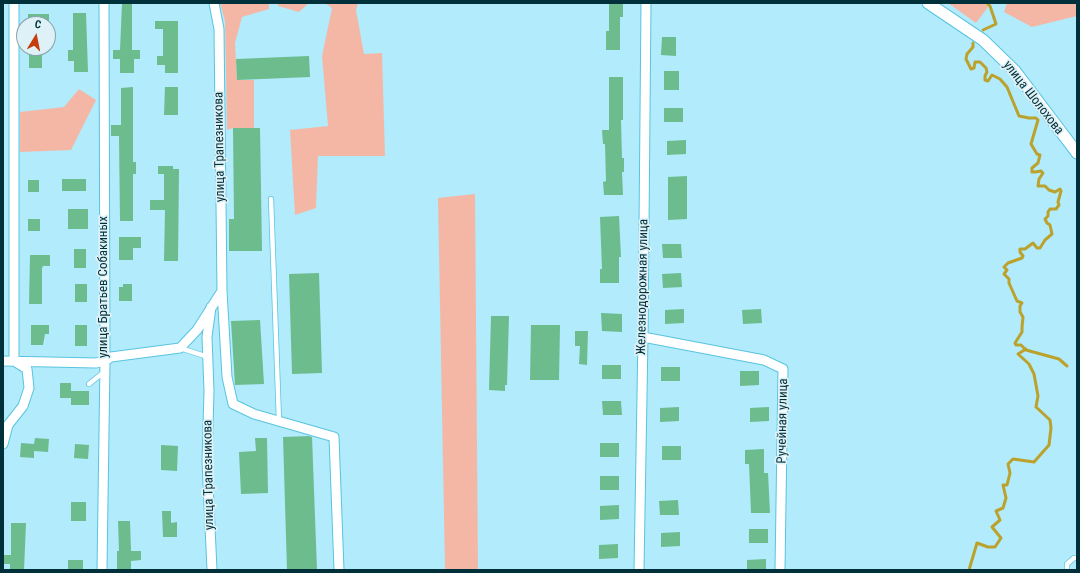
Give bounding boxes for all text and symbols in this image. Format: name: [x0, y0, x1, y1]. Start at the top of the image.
north arrow: [16, 16, 56, 56]
text: С: [34, 18, 42, 32]
street label: улица Шолохова: [999, 58, 1067, 138]
street label: улица Трапезникова: [211, 92, 229, 202]
street label: улица Братьев Собакиных: [96, 216, 112, 358]
street label: Железнодорожная улица: [634, 219, 652, 355]
street label: Ручейная улица: [774, 378, 792, 464]
street label: улица Трапезникова: [200, 420, 218, 530]

